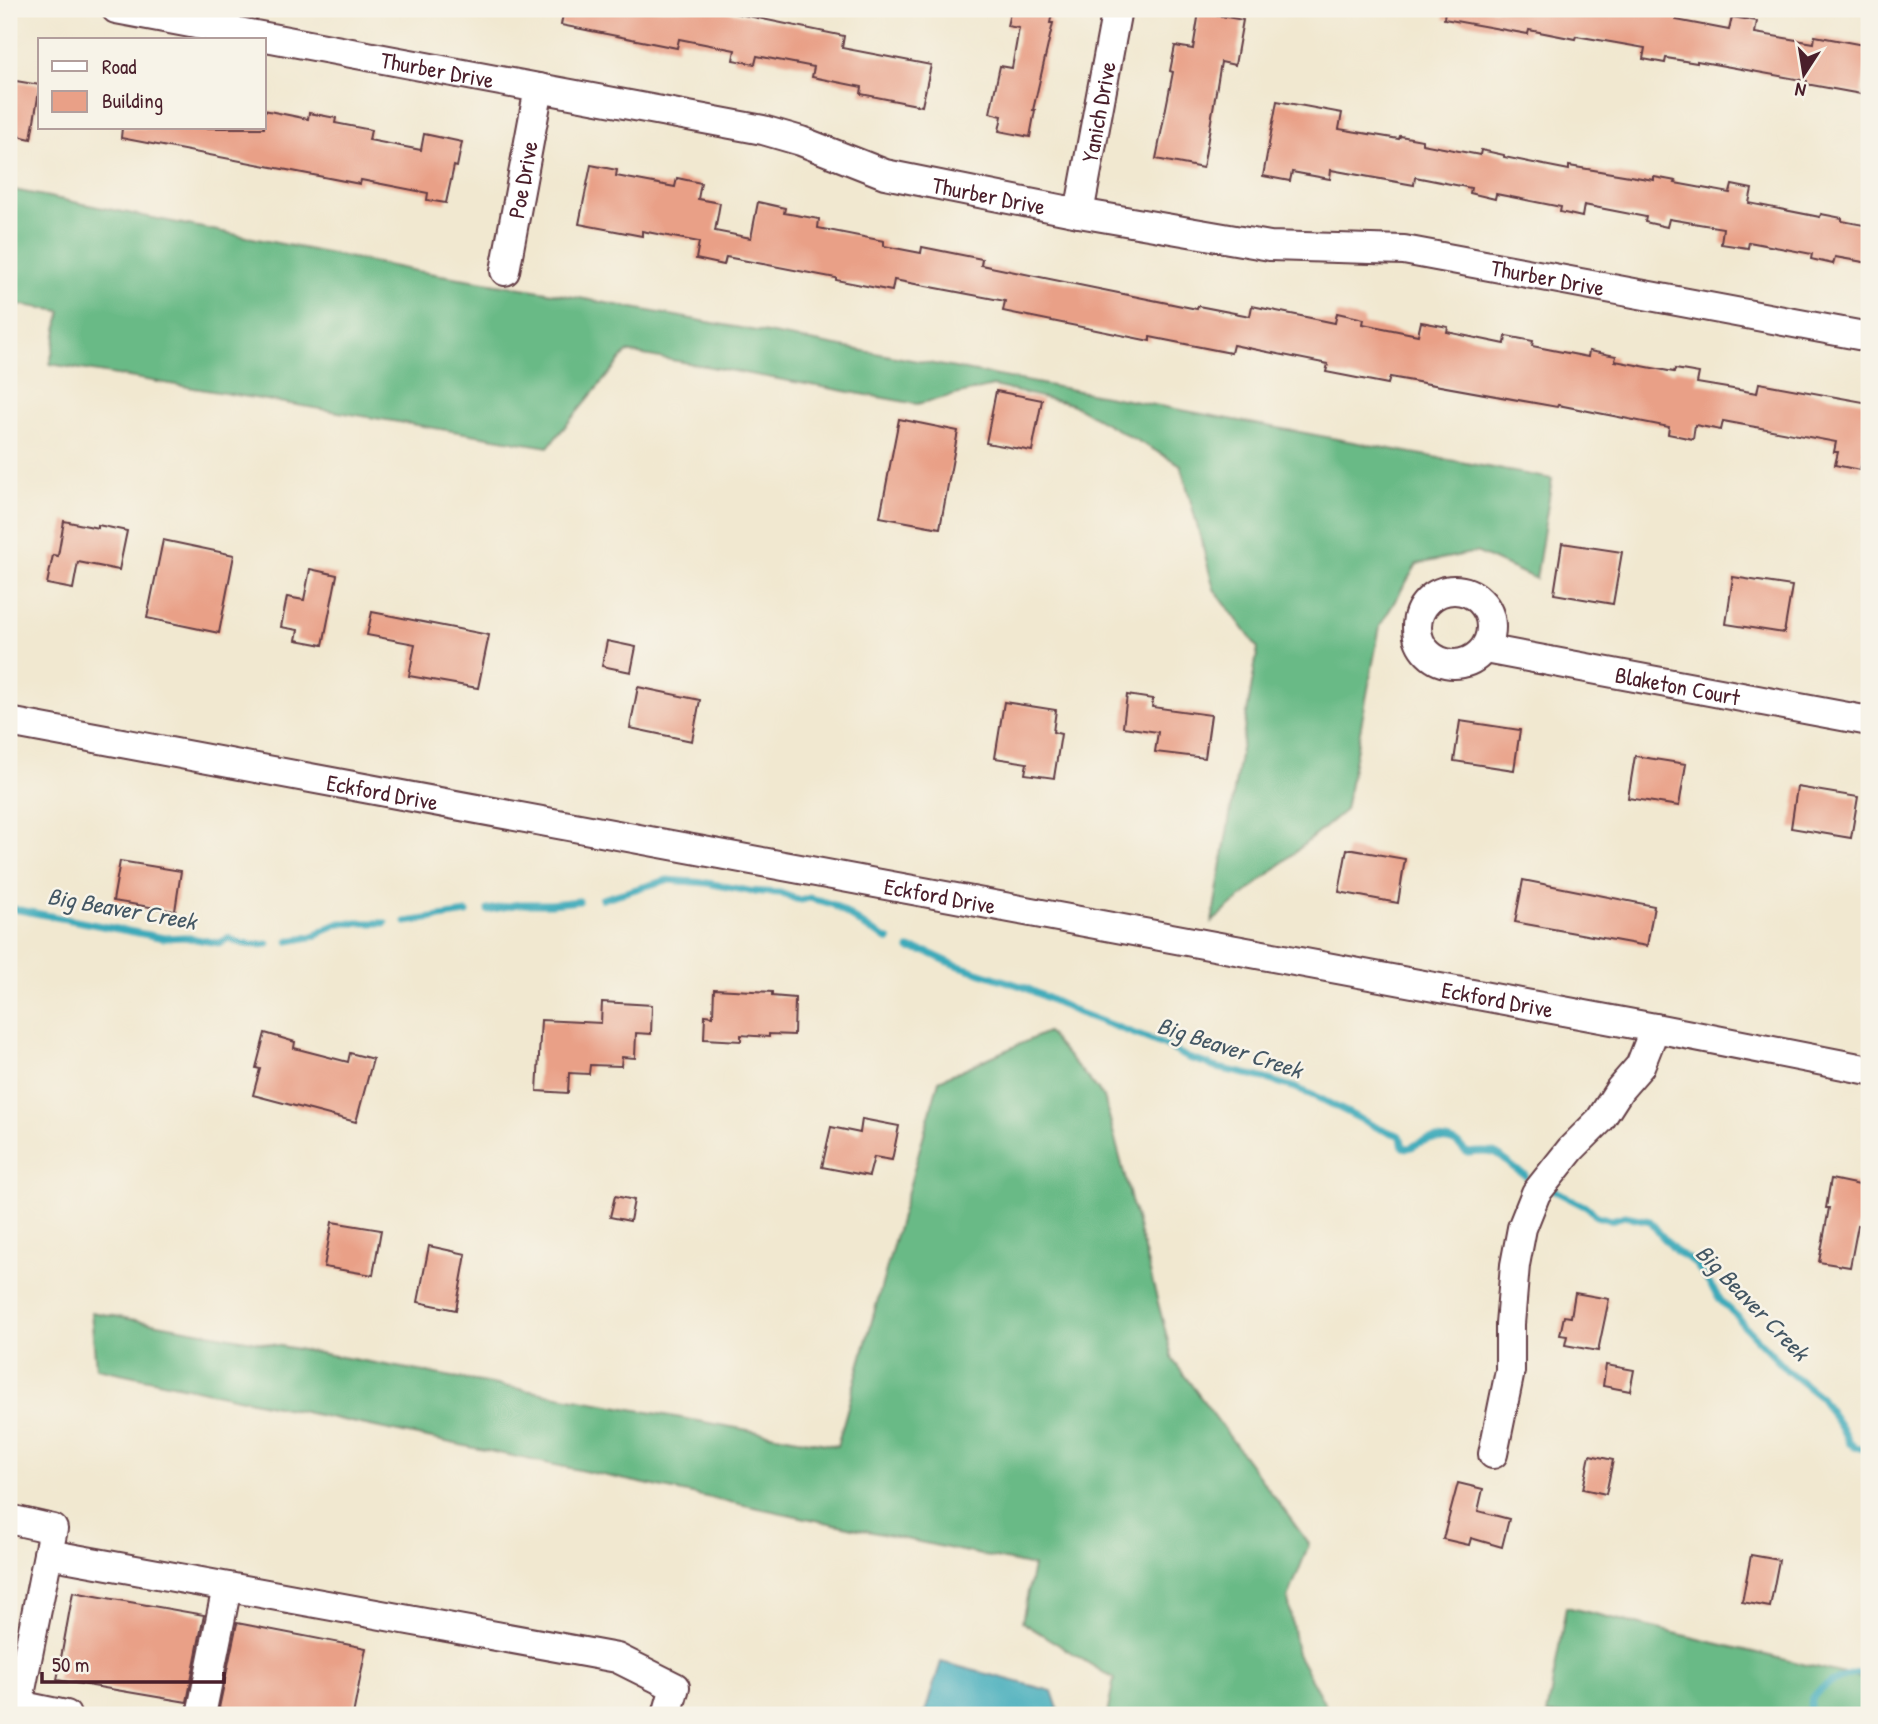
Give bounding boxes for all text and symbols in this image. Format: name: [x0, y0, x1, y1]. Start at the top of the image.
legend: [38, 38, 266, 130]
north arrow: [1770, 38, 1840, 108]
street label: Thurber Drive: [378, 43, 497, 95]
text: Road: [102, 52, 136, 81]
street label: Yanich Drive: [1073, 59, 1122, 165]
text: N: [1793, 77, 1808, 104]
text: Building: [102, 86, 163, 115]
street label: Poe Drive: [500, 138, 544, 221]
street label: Thurber Drive: [930, 168, 1048, 221]
street label: Thurber Drive: [1489, 251, 1607, 303]
street label: Blaketon Court: [1613, 658, 1744, 712]
street label: Eckford Drive: [324, 766, 441, 817]
street label: Eckford Drive: [882, 870, 998, 921]
water label: Big Beaver Creek: [45, 879, 201, 938]
street label: Eckford Drive: [1439, 973, 1556, 1024]
water label: Big Beaver Creek: [1153, 1009, 1308, 1087]
water label: Big Beaver Creek: [1689, 1237, 1818, 1369]
scale bar: [42, 1640, 224, 1684]
text: 50 m: [52, 1650, 89, 1679]

